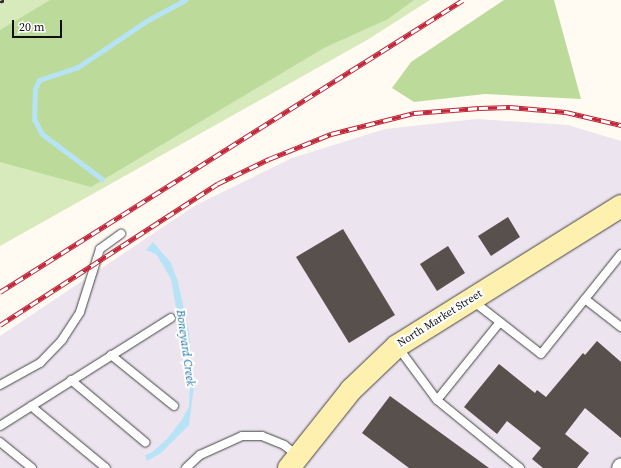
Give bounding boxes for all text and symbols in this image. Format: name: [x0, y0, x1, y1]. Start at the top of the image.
scale bar: [14, 12, 64, 38]
text: 20 m: [19, 19, 45, 35]
street label: North Market Street: [395, 288, 485, 350]
water label: Boneyard Creek: [173, 309, 197, 387]

